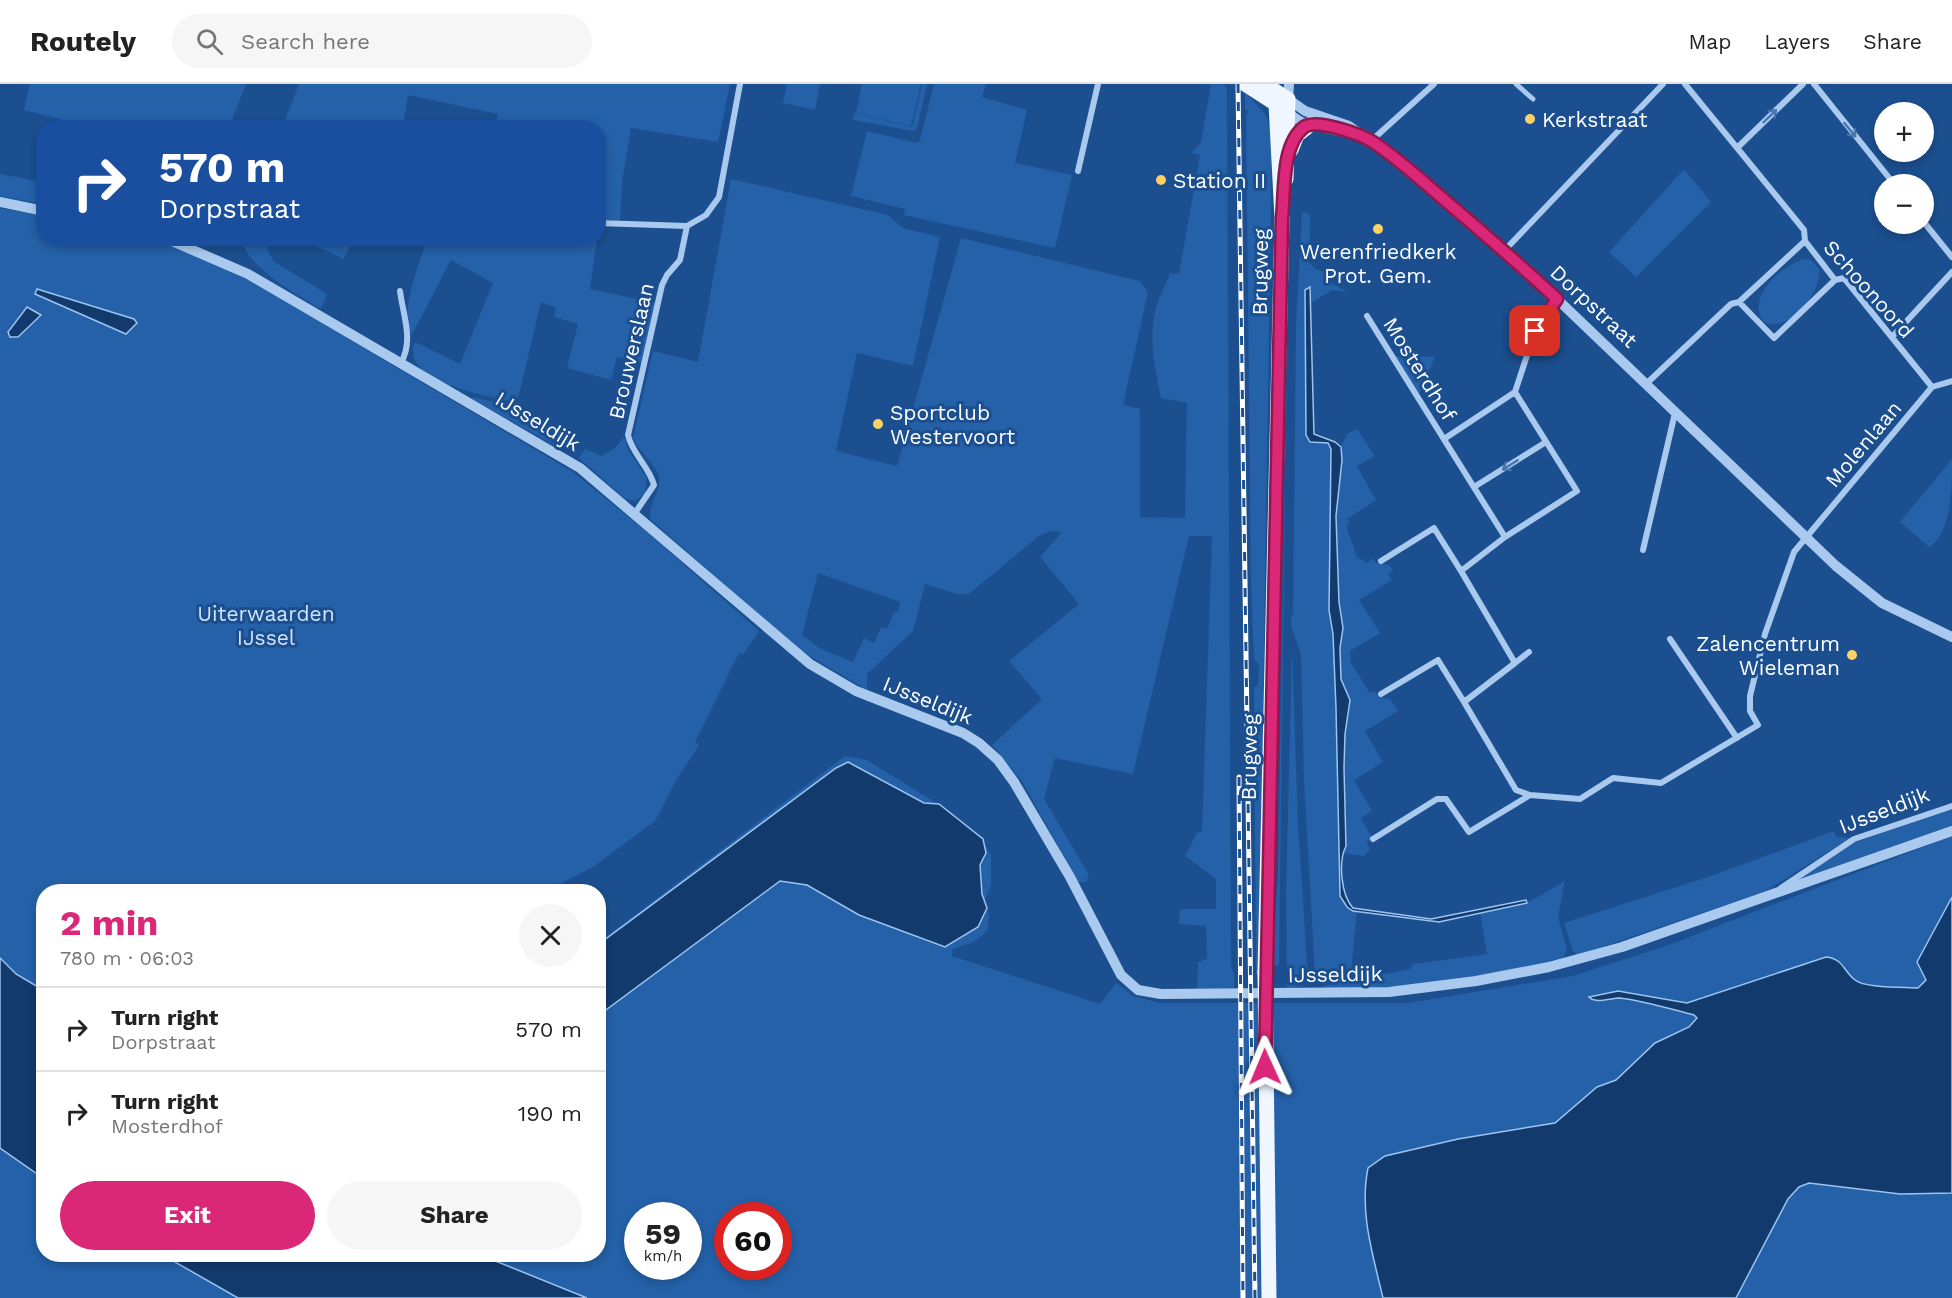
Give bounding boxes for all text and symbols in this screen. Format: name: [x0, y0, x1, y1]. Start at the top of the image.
search box: [172, 14, 592, 68]
text: Routely: [30, 25, 136, 58]
icon: search: [193, 25, 226, 58]
text: Search here: [241, 29, 370, 54]
text: Map: [1688, 29, 1731, 54]
text: Layers: [1764, 29, 1830, 54]
text: Share: [1863, 29, 1922, 54]
map controls: [1874, 102, 1934, 234]
button: +: [1874, 102, 1934, 162]
place label: Kerkstraat: [1542, 107, 1648, 132]
one-way arrow: [1762, 109, 1777, 123]
marker: Kerkstraat: [1523, 112, 1537, 126]
one-way arrow: [1844, 121, 1857, 137]
text: 570 m: [159, 143, 285, 192]
icon: right: [60, 144, 138, 222]
place label: Station II: [1173, 168, 1266, 193]
marker: Station II: [1154, 173, 1168, 187]
button: −: [1874, 174, 1934, 234]
text: Dorpstraat: [159, 193, 300, 225]
marker: Werenfriedkerk Prot. Gem.: [1371, 222, 1385, 236]
street label: Brugweg: [1247, 228, 1273, 316]
street label: Schoonoord: [1819, 235, 1919, 343]
place label: Werenfriedkerk Prot. Gem.: [1300, 239, 1456, 288]
street label: Dorpstraat: [1545, 259, 1643, 353]
street label: Brouwerslaan: [603, 280, 659, 422]
pin: [1509, 305, 1560, 356]
street label: Mosterdhof: [1378, 313, 1462, 425]
icon: arrive: [1518, 314, 1551, 347]
street label: IJsseldijk: [491, 386, 585, 456]
street label: Molenlaan: [1820, 396, 1906, 492]
place label: Sportclub Westervoort: [890, 400, 1015, 449]
marker: Sportclub Westervoort: [871, 417, 885, 431]
one-way arrow: [1502, 459, 1519, 471]
park label: Uiterwaarden IJssel: [197, 601, 335, 650]
place label: Zalencentrum Wieleman: [1696, 631, 1840, 680]
marker: Zalencentrum Wieleman: [1845, 648, 1859, 662]
street label: IJsseldijk: [879, 671, 977, 729]
street label: Brugweg: [1236, 713, 1262, 801]
street label: IJsseldijk: [1835, 781, 1933, 839]
text: 2 min: [60, 902, 158, 944]
button: close: [519, 904, 582, 967]
text: 780 m · 06:03: [60, 946, 194, 970]
street label: IJsseldijk: [1287, 961, 1383, 987]
text: Turn right: [111, 1005, 218, 1030]
icon: right: [60, 1013, 93, 1046]
text: 570 m: [515, 1017, 582, 1042]
text: Dorpstraat: [111, 1030, 216, 1054]
position arrow: [1233, 1035, 1297, 1099]
text: Turn right: [111, 1089, 218, 1114]
icon: right: [60, 1097, 93, 1130]
text: 190 m: [518, 1101, 582, 1126]
text: Mosterdhof: [111, 1114, 223, 1138]
button: Exit: [60, 1181, 315, 1250]
button: Share: [327, 1181, 582, 1250]
speed limit sign: 60: [714, 1202, 792, 1280]
text: 59: [645, 1216, 681, 1251]
text: km/h: [644, 1247, 682, 1265]

